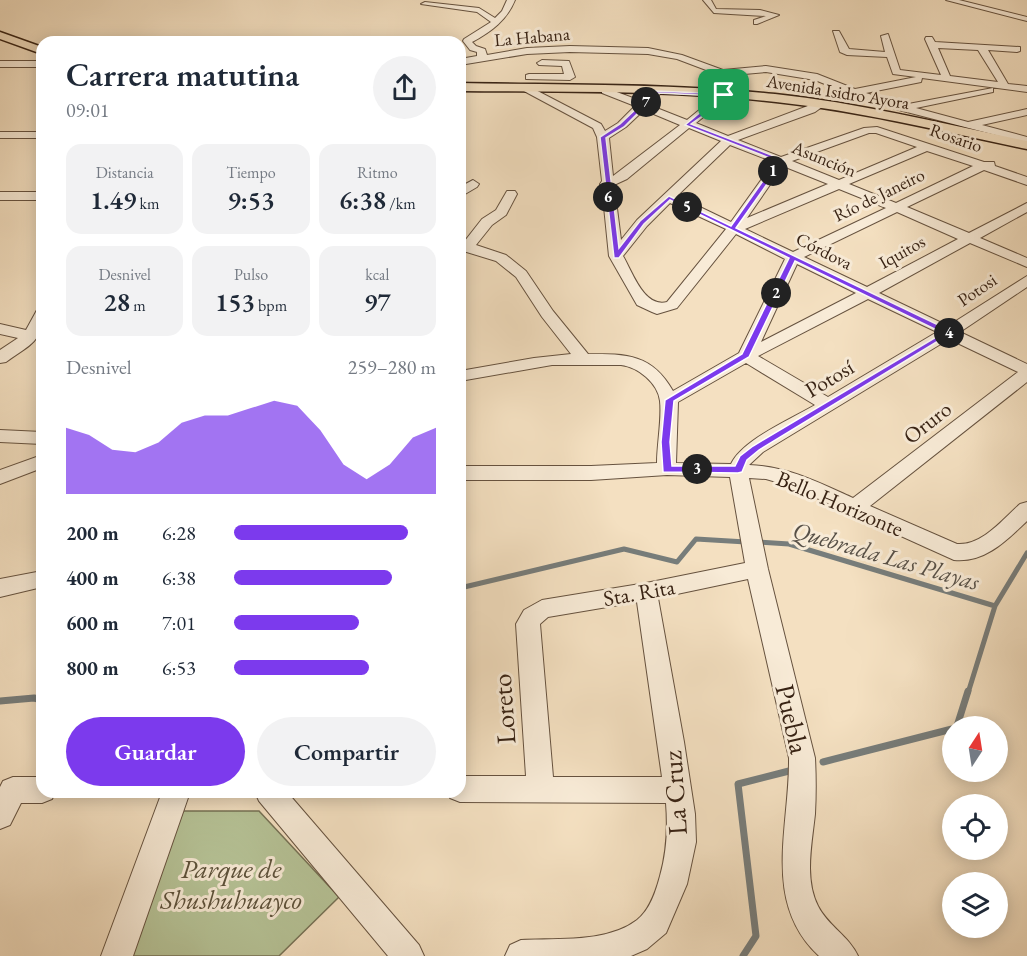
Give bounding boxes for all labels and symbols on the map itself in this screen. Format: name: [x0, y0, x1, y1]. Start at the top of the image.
street label: La Habana: [493, 22, 572, 51]
pin: [698, 69, 749, 120]
street label: Avenida Isidro Ayora: [764, 69, 912, 114]
pin: 7: [631, 87, 661, 117]
street label: Rosario: [927, 118, 986, 157]
street label: Asunción: [788, 135, 860, 182]
pin: 1: [758, 156, 788, 186]
street label: Río de Janeiro: [829, 163, 928, 227]
pin: 6: [593, 182, 623, 212]
pin: 5: [672, 192, 702, 222]
street label: Córdova: [792, 227, 857, 275]
street label: Iquitos: [874, 229, 929, 274]
street label: Potosi: [953, 268, 1001, 311]
pin: 2: [761, 278, 791, 308]
pin: 4: [934, 318, 964, 348]
street label: Potosí: [799, 352, 860, 404]
street label: Oruro: [897, 394, 958, 450]
pin: 3: [682, 454, 712, 484]
street label: Bello Horizonte: [772, 464, 908, 543]
water label: Quebrada Las Playas: [789, 514, 983, 597]
street label: Sta. Rita: [601, 572, 677, 613]
street label: Loreto: [484, 673, 523, 745]
street label: Puebla: [768, 681, 818, 757]
north arrow: [942, 716, 1008, 782]
street label: La Cruz: [654, 749, 695, 836]
park label: Parque de Shushuhuayco: [159, 851, 302, 917]

